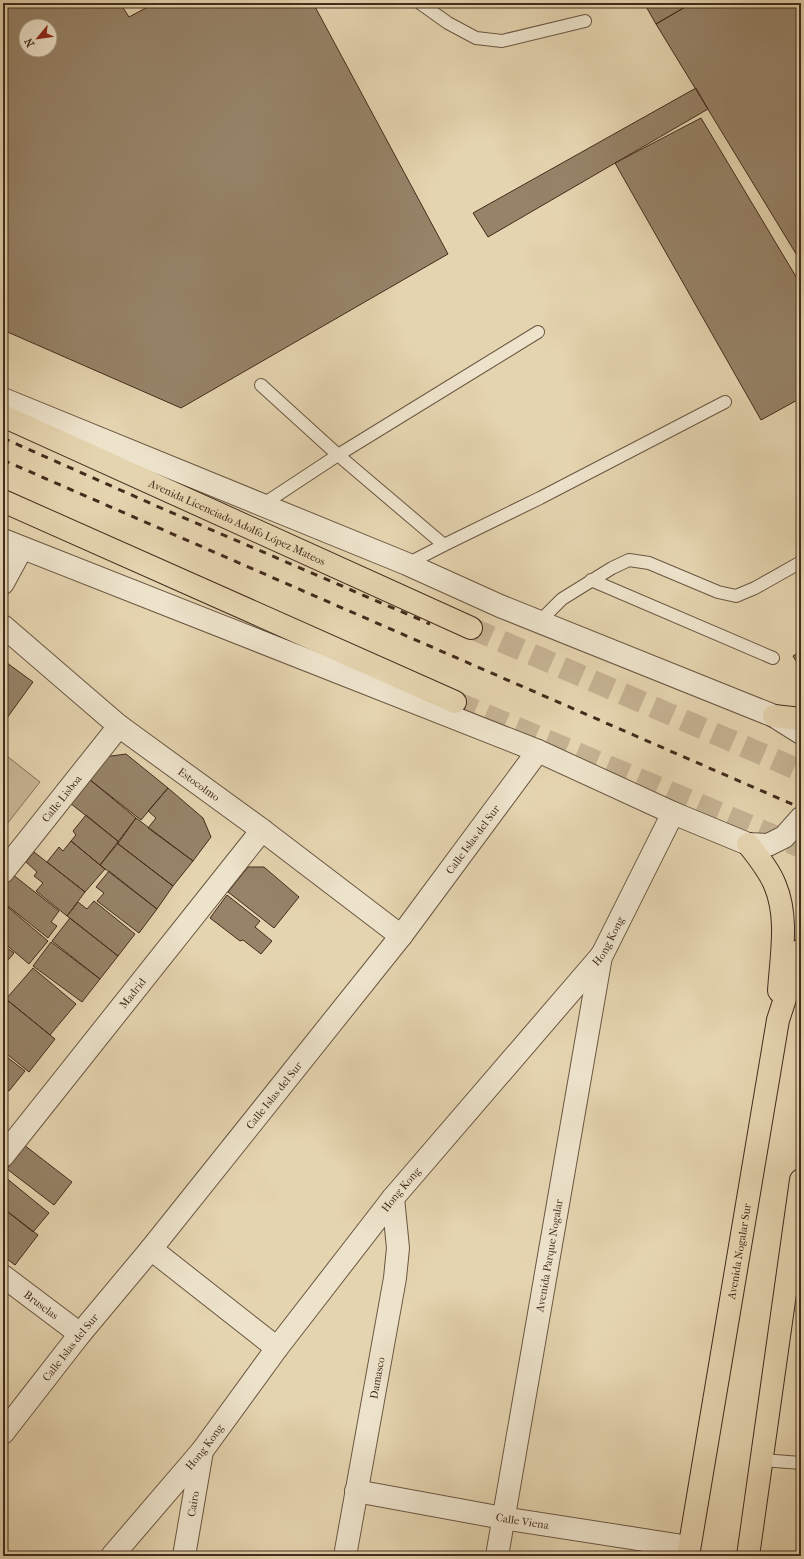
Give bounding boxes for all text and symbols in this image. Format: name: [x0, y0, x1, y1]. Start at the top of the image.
north arrow: [18, 18, 58, 58]
text: N: [22, 35, 37, 49]
street label: Avenida Licenciado Adolfo López Mateos: [146, 476, 327, 568]
street label: Estocolmo: [176, 765, 223, 804]
street label: Calle Lisboa: [39, 771, 85, 825]
street label: Calle Islas del Sur: [443, 802, 503, 876]
street label: Hong Kong: [589, 914, 627, 968]
street label: Madrid: [116, 975, 149, 1011]
street label: Calle Islas del Sur: [243, 1059, 305, 1132]
street label: Hong Kong: [378, 1164, 423, 1214]
street label: Avenida Parque Nogalar: [533, 1198, 565, 1314]
street label: Avenida Nogalar Sur: [725, 1202, 754, 1301]
street label: Bruselas: [22, 1288, 61, 1322]
street label: Calle Islas del Sur: [39, 1310, 101, 1384]
street label: Damasco: [367, 1356, 387, 1400]
street label: Hong Kong: [182, 1421, 226, 1472]
street label: Cairo: [184, 1489, 202, 1518]
street label: Calle Viena: [495, 1510, 551, 1532]

